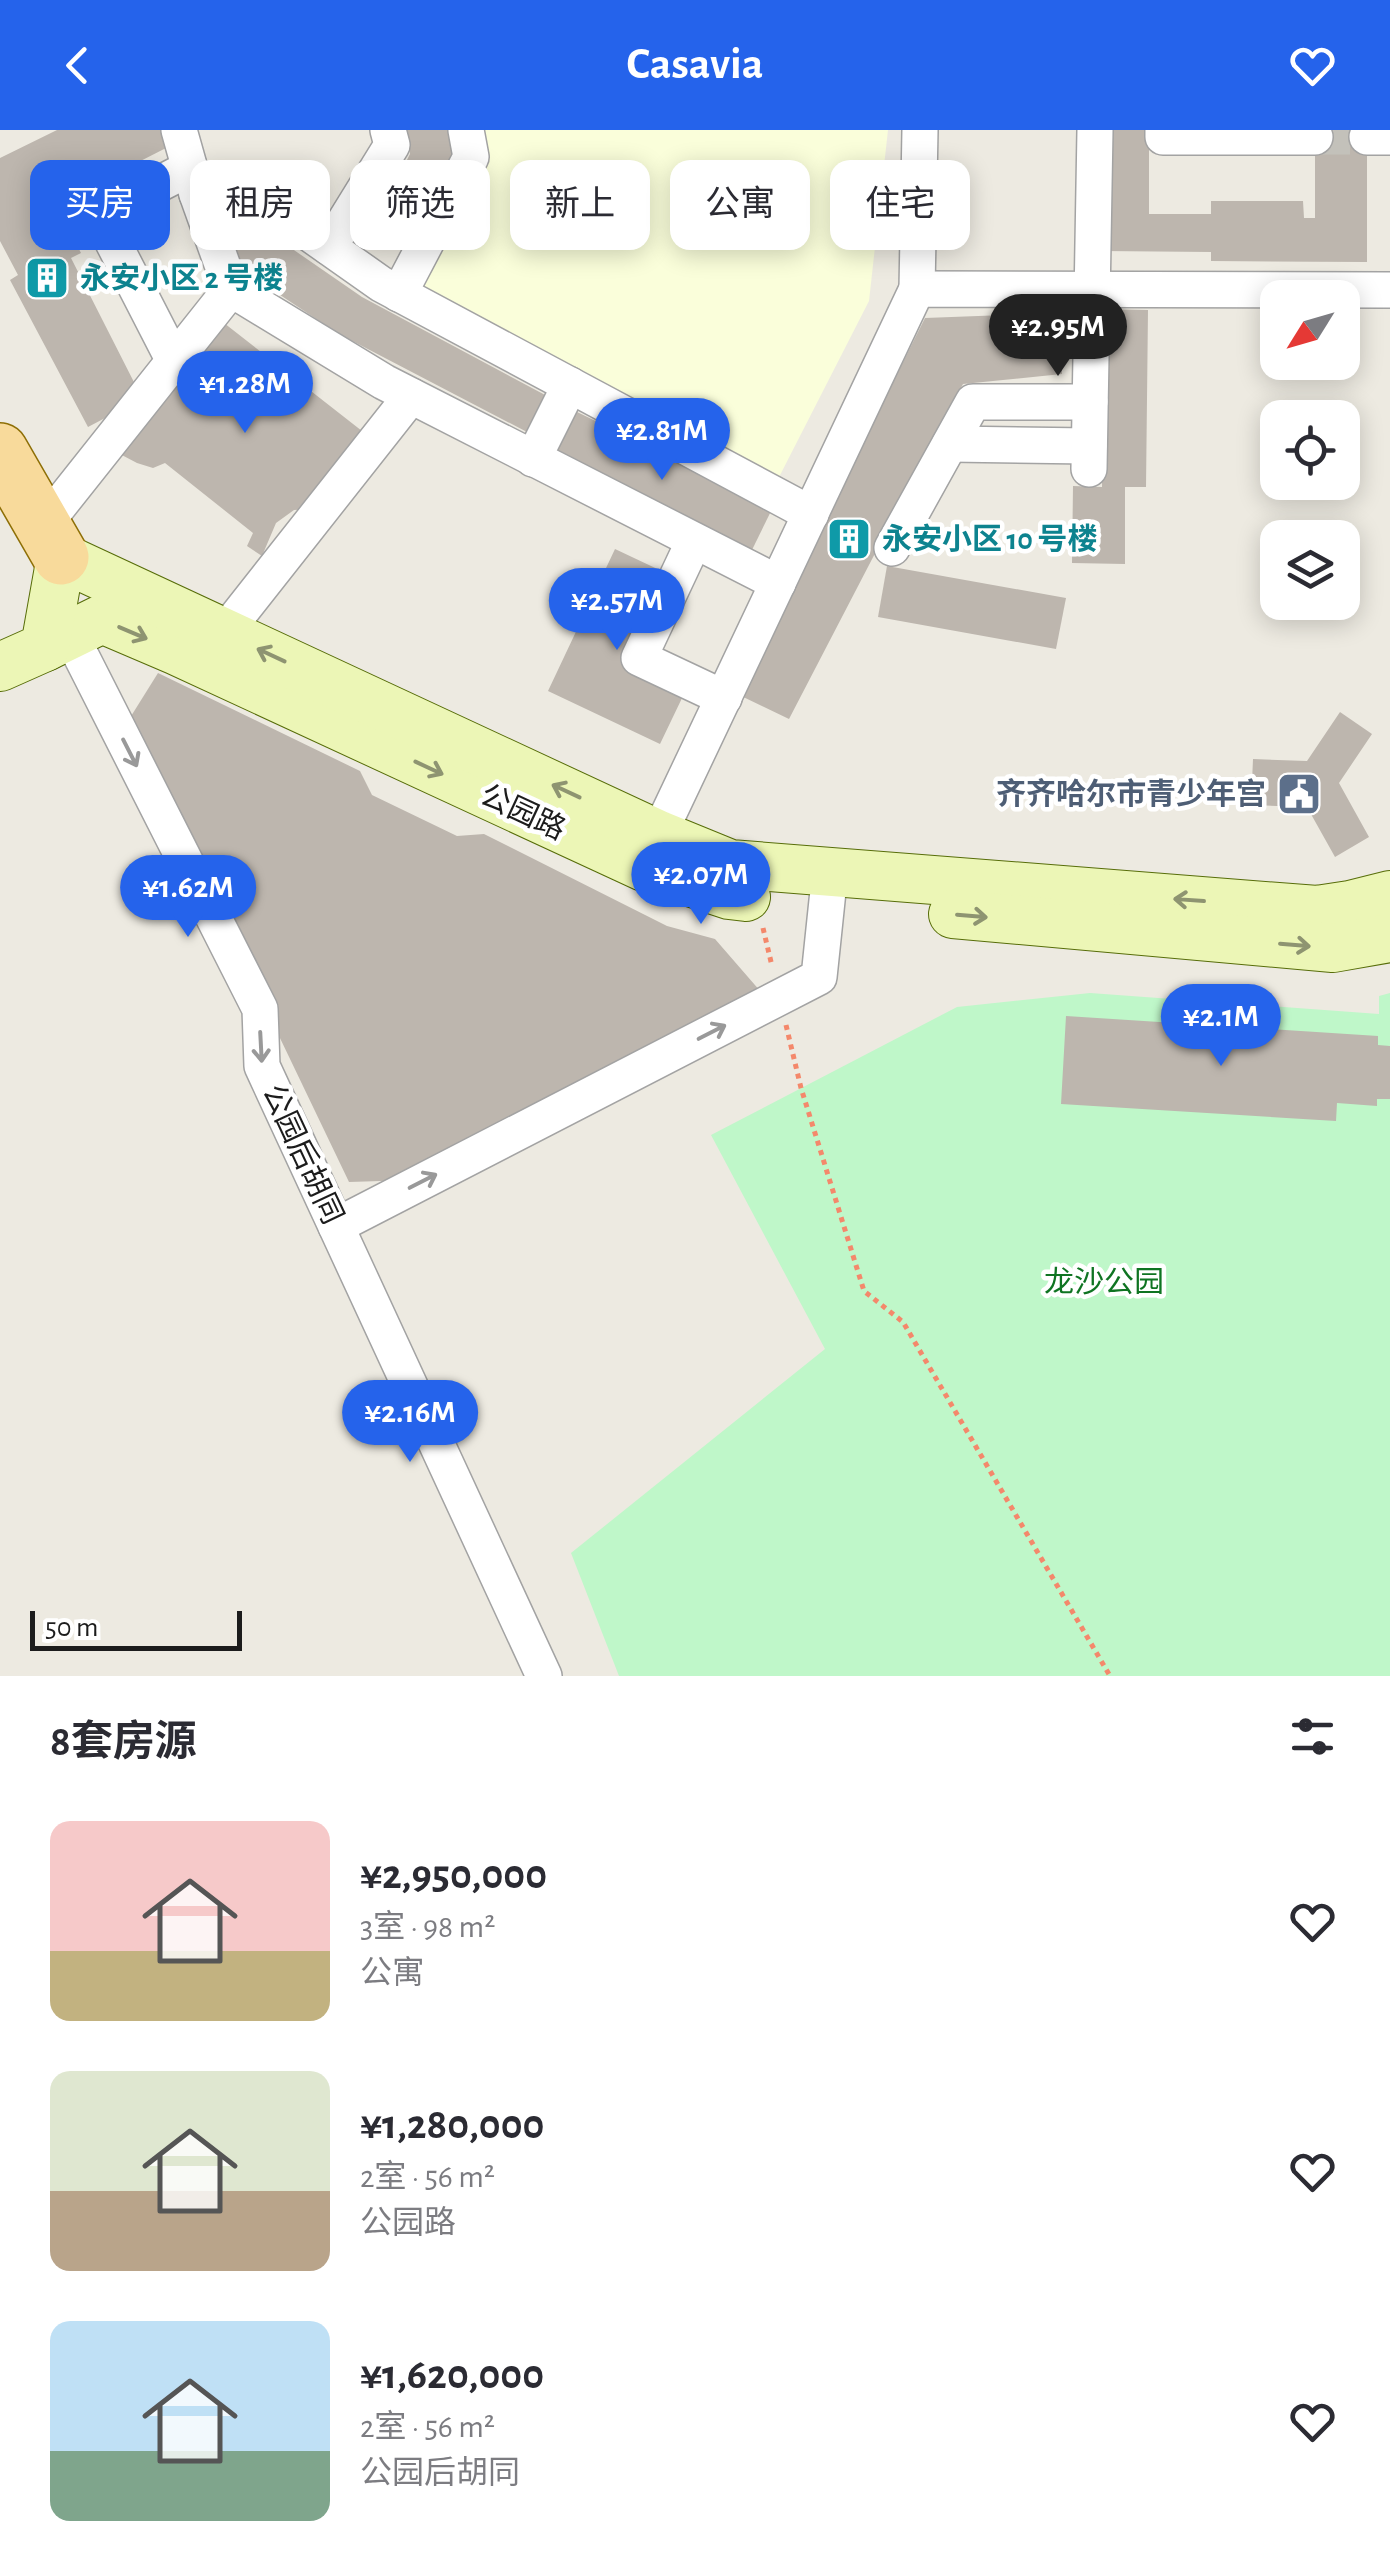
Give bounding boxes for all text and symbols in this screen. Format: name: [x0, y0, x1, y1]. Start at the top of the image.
icon: back: [50, 38, 105, 93]
icon: heart: [1285, 38, 1340, 93]
text: Casavia: [627, 42, 763, 87]
chip: 买房: [30, 160, 170, 250]
chip: 租房: [190, 160, 330, 250]
chip: 筛选: [350, 160, 490, 250]
chip: 新上: [510, 160, 650, 250]
chip: 公寓: [670, 160, 810, 250]
chip: 住宅: [830, 160, 970, 250]
building icon: 永安小区 2 号楼: [24, 255, 70, 301]
place label: 永安小区 2 号楼: [80, 262, 283, 294]
north arrow: [1260, 280, 1360, 380]
map controls: [1260, 280, 1360, 620]
pin: ¥2.95M: [977, 294, 1139, 379]
text: ¥2.95M: [1011, 310, 1105, 342]
pin: ¥1.28M: [164, 351, 326, 436]
text: ¥1.28M: [199, 367, 291, 399]
pin: ¥2.81M: [581, 398, 743, 483]
button: locate: [1260, 400, 1360, 500]
text: ¥2.81M: [616, 414, 708, 446]
building icon: 永安小区 10 号楼: [826, 516, 872, 562]
button: layers: [1260, 520, 1360, 620]
place label: 永安小区 10 号楼: [882, 523, 1098, 555]
pin: ¥2.57M: [536, 568, 698, 653]
text: ¥2.57M: [571, 584, 663, 616]
one-way arrow: [117, 625, 148, 643]
one-way arrow: [256, 645, 287, 663]
one-way arrow: [121, 737, 140, 767]
one-way arrow: [413, 760, 443, 779]
public building icon: 齐齐哈尔市青少年宫: [1276, 771, 1322, 817]
street label: 公园路: [475, 778, 571, 846]
place label: 齐齐哈尔市青少年宫: [996, 778, 1266, 810]
one-way arrow: [552, 781, 582, 800]
pin: ¥2.07M: [620, 842, 782, 927]
pin: ¥1.62M: [107, 855, 269, 940]
text: ¥2.07M: [653, 858, 749, 890]
text: ¥1.62M: [142, 871, 234, 903]
one-way arrow: [1174, 890, 1206, 909]
one-way arrow: [955, 906, 987, 925]
one-way arrow: [1279, 935, 1311, 954]
pin: ¥2.1M: [1151, 984, 1291, 1069]
text: ¥2.1M: [1183, 1000, 1259, 1032]
one-way arrow: [696, 1022, 726, 1041]
one-way arrow: [252, 1030, 271, 1062]
street label: 公园后胡同: [257, 1079, 349, 1229]
one-way arrow: [408, 1171, 437, 1190]
park label: 龙沙公园: [1044, 1266, 1164, 1298]
pin: ¥2.16M: [329, 1380, 491, 1465]
text: ¥2.16M: [364, 1396, 456, 1428]
scale bar: [30, 1606, 242, 1651]
text: 50 m: [45, 1614, 99, 1642]
icon: filters: [1285, 1709, 1340, 1764]
text: 8套房源: [50, 1721, 197, 1763]
text: ¥2,950,000: [360, 1854, 547, 1896]
icon: home: [130, 1861, 250, 1981]
icon: heart: [1285, 1894, 1340, 1949]
text: 3室 · 98 m²: [360, 1911, 495, 1943]
text: 公寓: [360, 1957, 424, 1989]
text: ¥1,280,000: [360, 2104, 544, 2146]
icon: home: [130, 2111, 250, 2231]
icon: heart: [1285, 2144, 1340, 2199]
text: 2室 · 56 m²: [360, 2161, 495, 2193]
text: 公园路: [360, 2207, 456, 2239]
text: ¥1,620,000: [360, 2354, 544, 2396]
icon: home: [130, 2361, 250, 2481]
icon: heart: [1285, 2394, 1340, 2449]
text: 2室 · 56 m²: [360, 2411, 495, 2443]
text: 公园后胡同: [360, 2457, 520, 2489]

